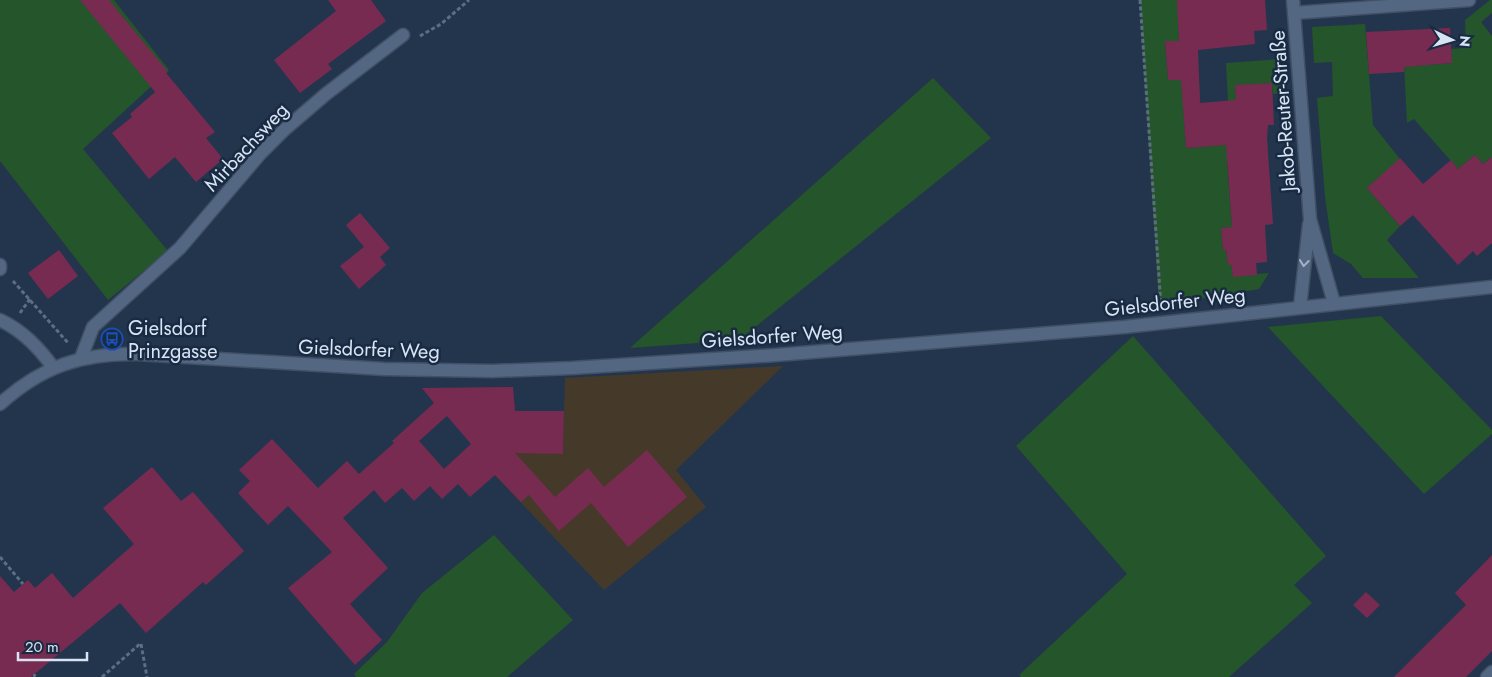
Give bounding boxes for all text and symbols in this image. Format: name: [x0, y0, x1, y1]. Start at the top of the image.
north arrow: [1427, 15, 1477, 65]
street label: Jakob-Reuter-Straße: [1263, 29, 1304, 195]
text: N: [1455, 35, 1475, 48]
street label: Mirbachsweg: [197, 96, 295, 198]
one-way arrow: [1299, 259, 1310, 267]
street label: Gielsdorfer Weg: [1103, 281, 1247, 324]
place label: Gielsdorf Prinzgasse: [128, 314, 217, 366]
street label: Gielsdorfer Weg: [700, 317, 844, 356]
bus stop icon: Gielsdorf Prinzgasse: [100, 327, 124, 351]
street label: Gielsdorfer Weg: [298, 333, 440, 366]
scale bar: [18, 630, 86, 662]
text: 20 m: [25, 636, 59, 658]

